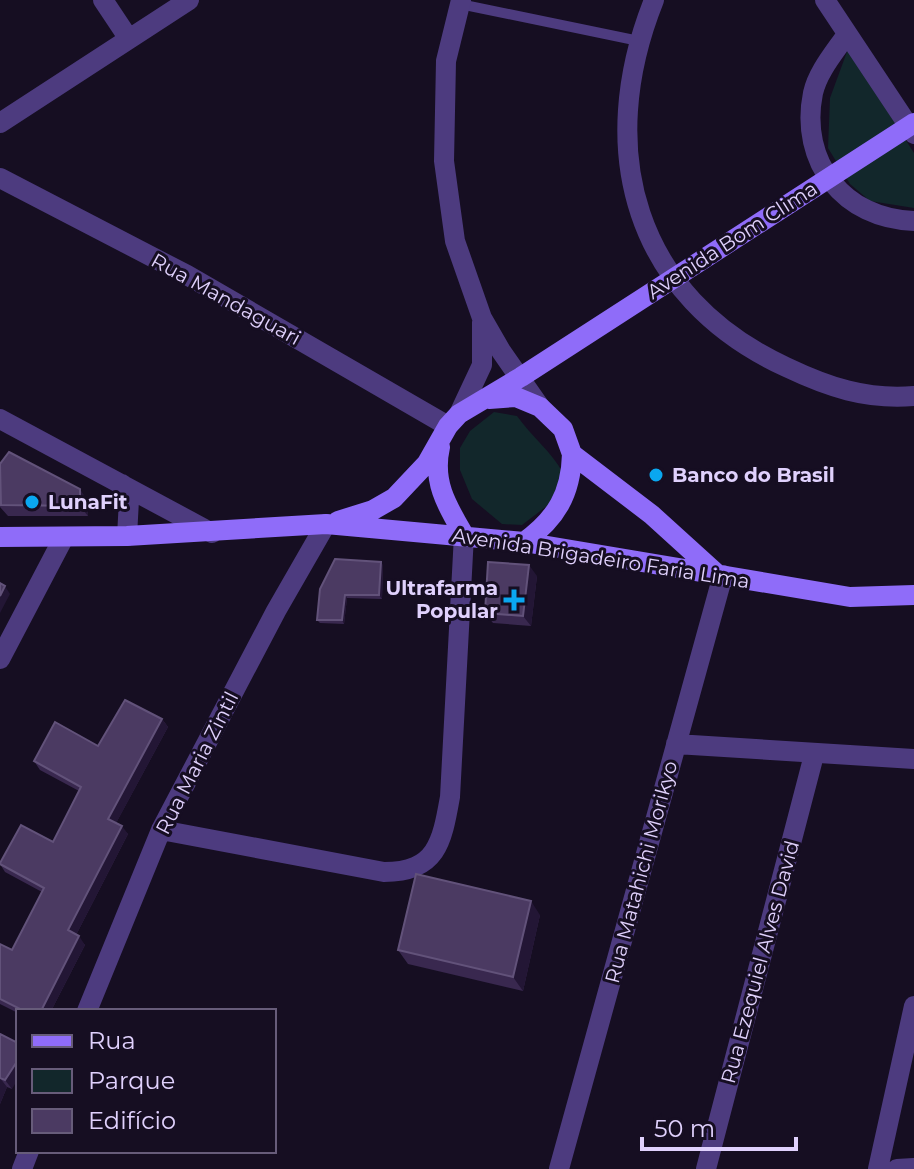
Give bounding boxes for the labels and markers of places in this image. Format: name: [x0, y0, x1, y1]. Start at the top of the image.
place label: Banco do Brasil: [672, 463, 835, 487]
marker: Banco do Brasil: [647, 466, 665, 484]
place label: LunaFit: [48, 490, 128, 514]
marker: LunaFit: [23, 493, 41, 511]
place label: Ultrafarma Popular: [386, 576, 498, 623]
marker: Ultrafarma Popular: [505, 591, 523, 609]

